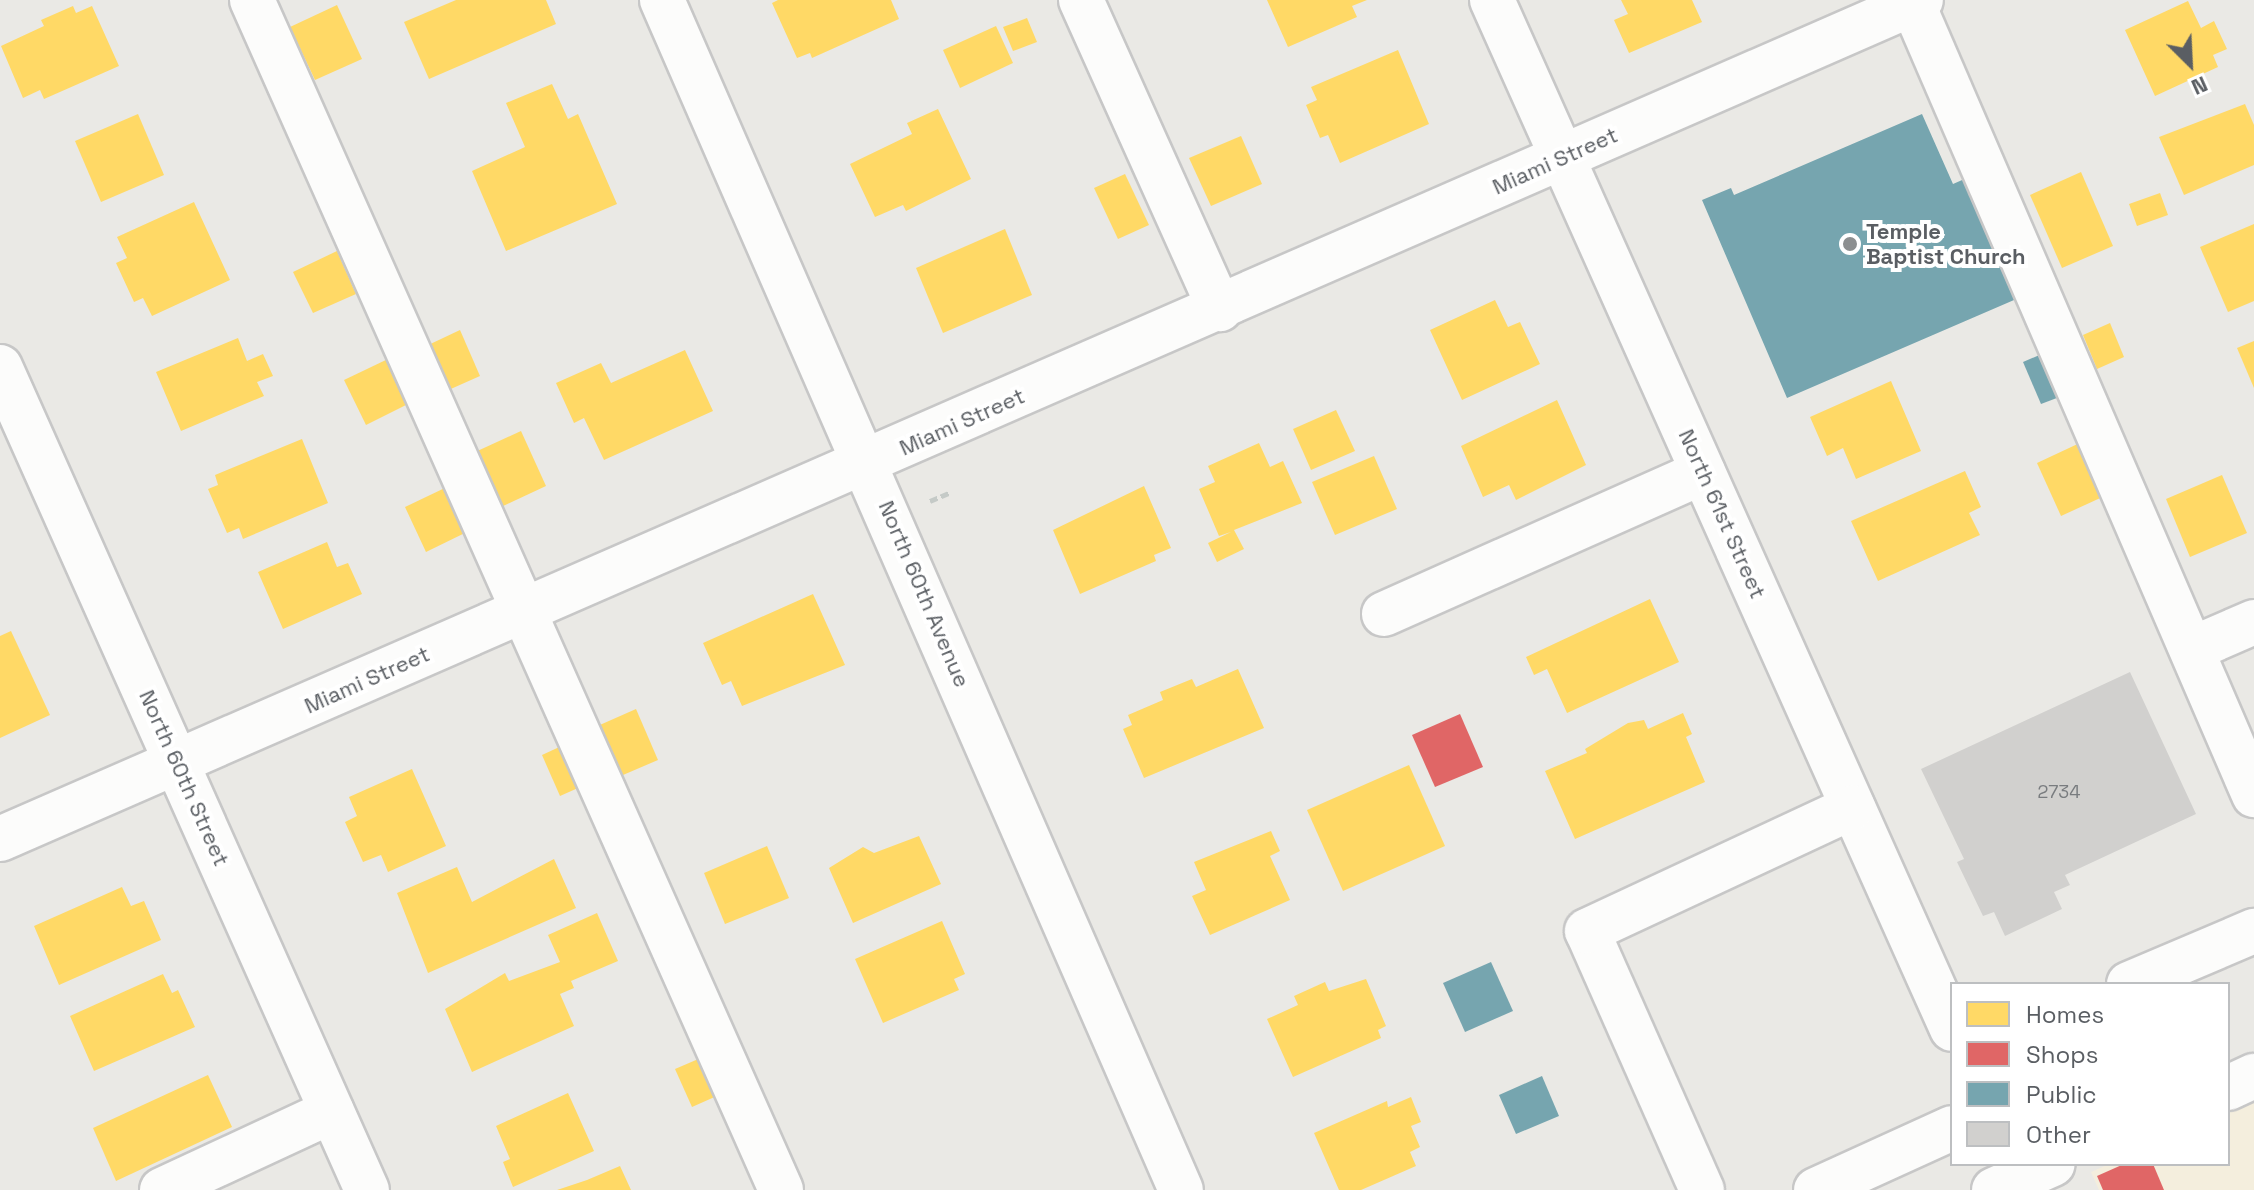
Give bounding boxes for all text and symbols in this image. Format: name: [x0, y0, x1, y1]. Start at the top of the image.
north arrow: [2150, 24, 2230, 104]
text: N: [2187, 70, 2212, 102]
street label: Miami Street: [1488, 122, 1622, 200]
place label: Temple Baptist Church: [1866, 218, 2026, 270]
marker: Temple Baptist Church: [1841, 235, 1859, 253]
street label: Miami Street: [895, 383, 1029, 461]
street label: North 61st Street: [1673, 425, 1771, 603]
street label: North 60th Avenue: [873, 497, 975, 691]
street label: Miami Street: [300, 641, 434, 719]
street label: North 60th Street: [133, 686, 235, 870]
house number: 2734: [2038, 781, 2080, 803]
legend: [1950, 982, 2230, 1166]
text: Homes: [2026, 999, 2104, 1030]
text: Shops: [2026, 1039, 2098, 1070]
text: Public: [2026, 1079, 2097, 1110]
text: Other: [2026, 1119, 2091, 1150]

